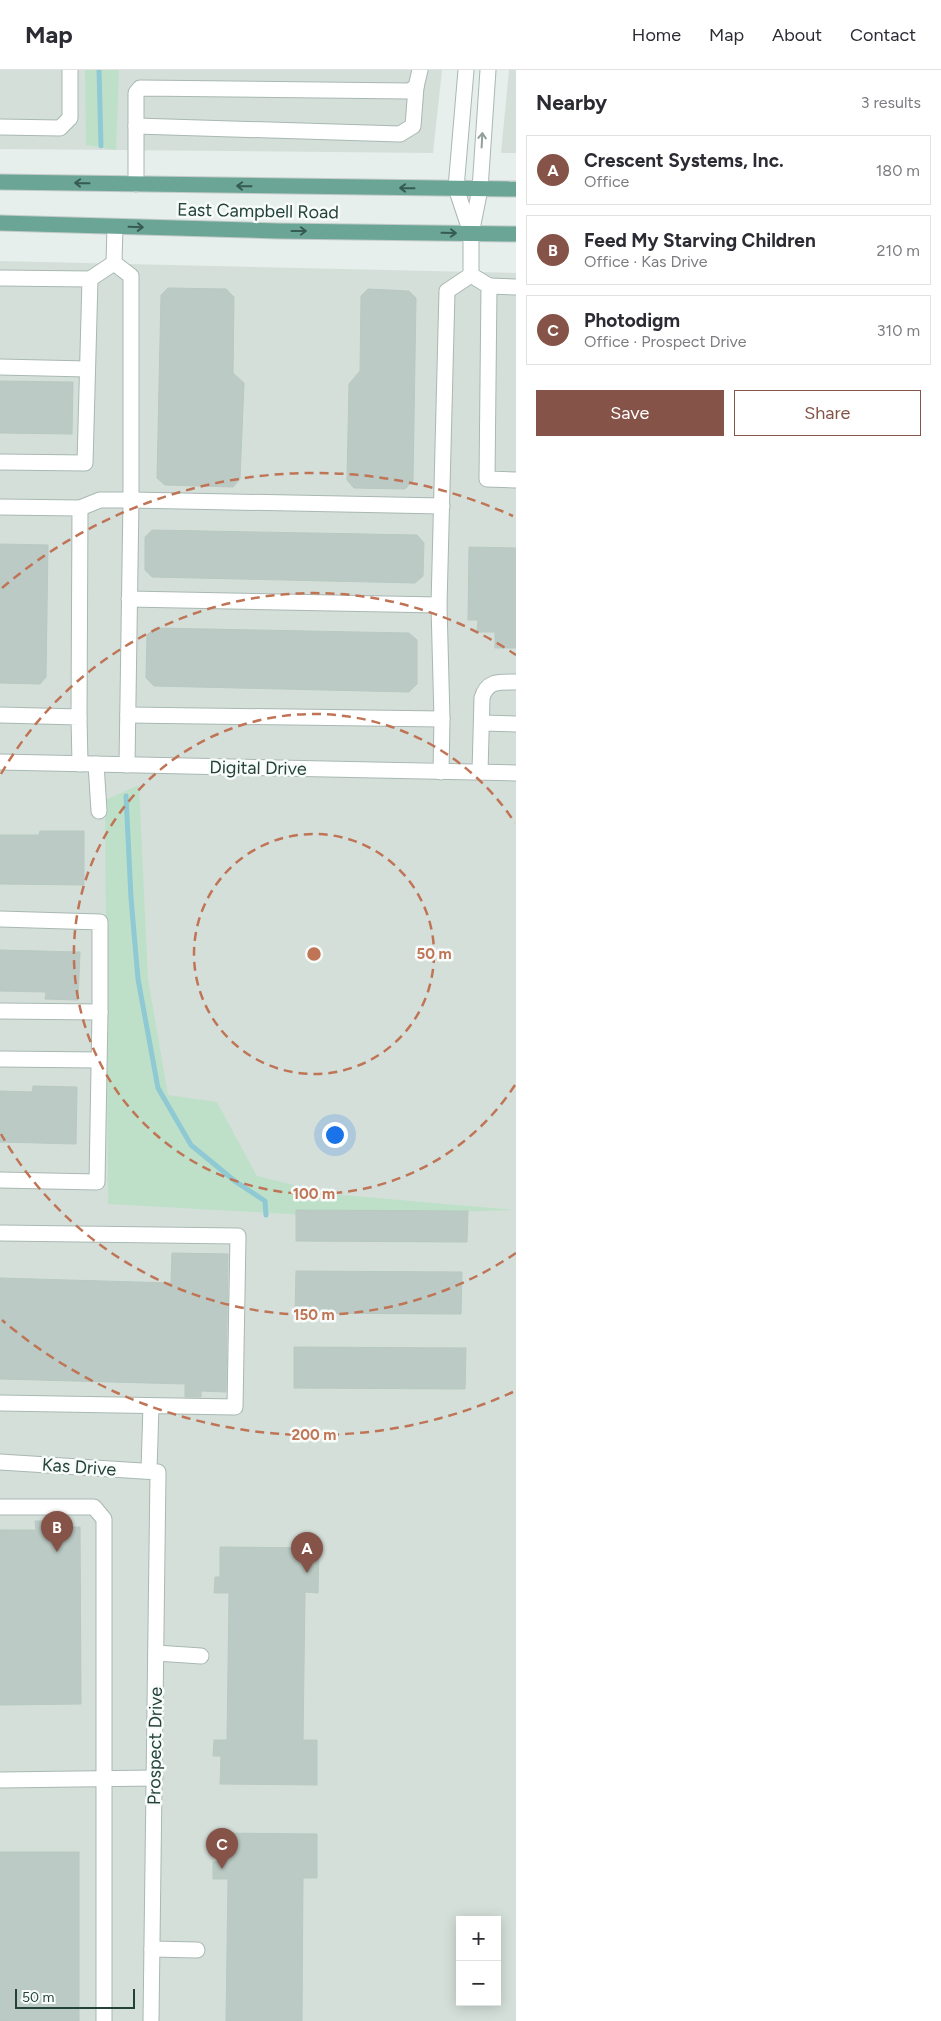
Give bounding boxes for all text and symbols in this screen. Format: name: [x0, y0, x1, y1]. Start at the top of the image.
text: Map: [25, 20, 73, 49]
text: Home: [632, 24, 681, 46]
text: Map: [709, 24, 744, 46]
text: About: [772, 24, 822, 46]
text: Contact: [850, 24, 916, 46]
text: Nearby: [536, 90, 607, 115]
text: 3 results: [861, 93, 921, 112]
one-way arrow: [478, 132, 487, 148]
text: Crescent Systems, Inc.: [584, 149, 784, 172]
text: A: [547, 161, 559, 180]
text: 180 m: [876, 161, 920, 180]
text: Office: [584, 172, 629, 191]
one-way arrow: [74, 178, 90, 188]
one-way arrow: [237, 181, 253, 190]
one-way arrow: [399, 183, 416, 193]
street label: East Campbell Road: [177, 199, 339, 223]
one-way arrow: [128, 223, 144, 232]
one-way arrow: [290, 226, 306, 236]
one-way arrow: [441, 229, 457, 238]
text: Feed My Starving Children: [584, 229, 816, 252]
text: B: [548, 241, 558, 260]
text: 210 m: [877, 241, 920, 260]
text: Office · Kas Drive: [584, 252, 708, 271]
text: Photodigm: [584, 309, 680, 332]
text: C: [547, 321, 559, 340]
text: 310 m: [877, 321, 920, 340]
text: Office · Prospect Drive: [584, 332, 746, 351]
button: Save: [536, 390, 724, 436]
button: Share: [734, 390, 921, 436]
street label: Digital Drive: [209, 756, 307, 780]
centre of rings: [305, 945, 323, 963]
text: 50 m: [416, 945, 452, 963]
your location: [322, 1122, 348, 1148]
text: 100 m: [293, 1185, 335, 1203]
text: 150 m: [293, 1306, 335, 1324]
text: 200 m: [292, 1426, 336, 1444]
street label: Kas Drive: [41, 1453, 117, 1481]
pin: B: [41, 1511, 73, 1552]
pin: A: [291, 1532, 323, 1573]
street label: Prospect Drive: [143, 1686, 167, 1805]
pin: C: [206, 1828, 238, 1869]
map controls: [456, 1916, 501, 2006]
button: +: [456, 1916, 501, 1961]
button: −: [456, 1961, 501, 2006]
scale bar: [15, 1986, 135, 2009]
text: 50 m: [22, 1989, 54, 2006]

